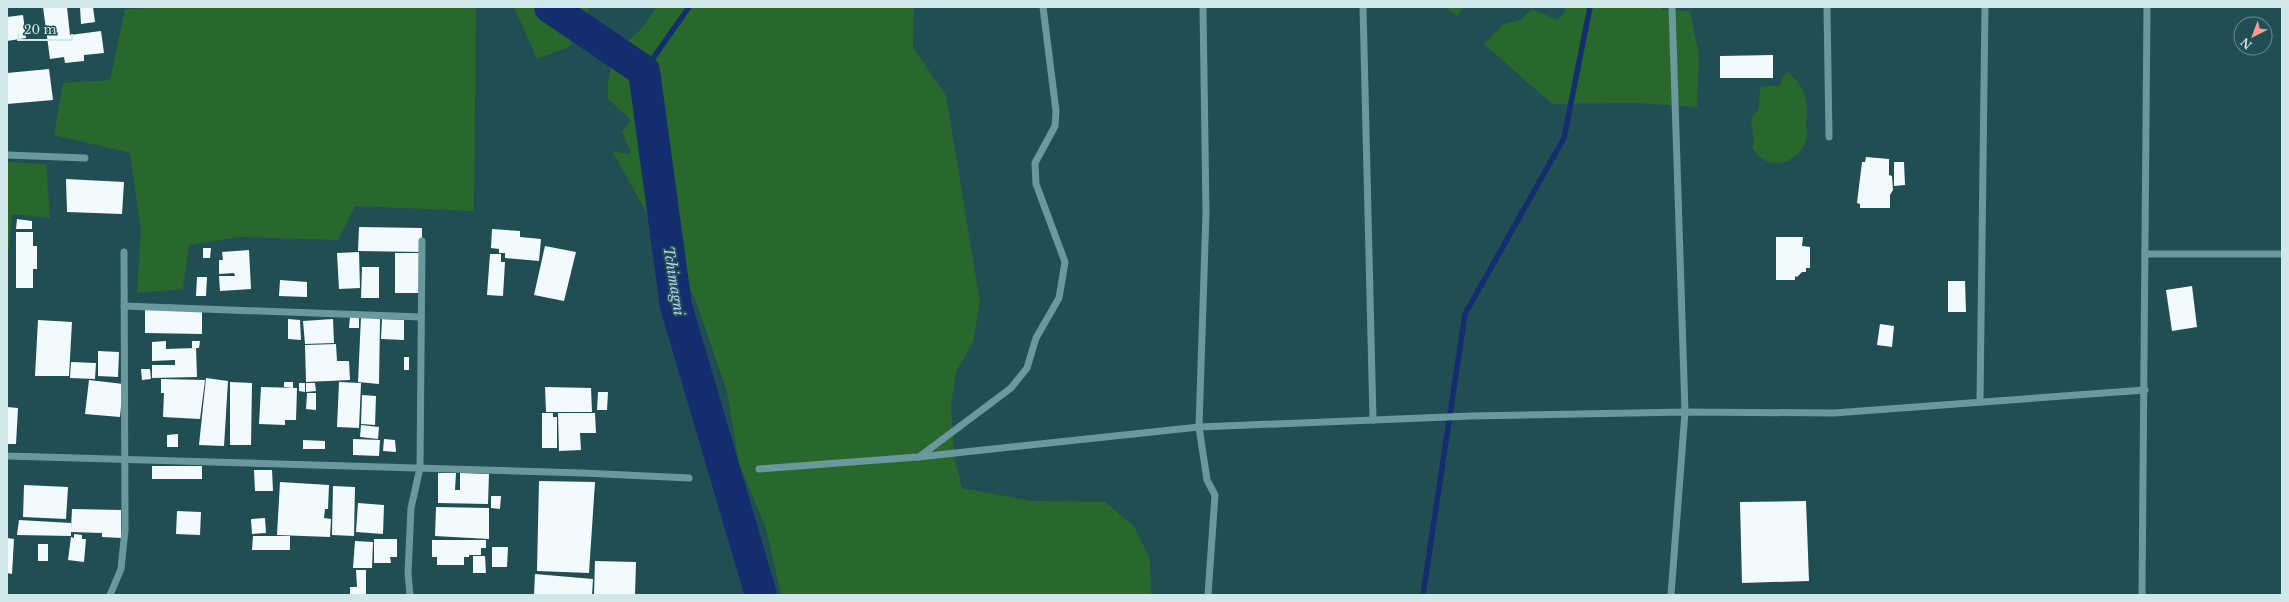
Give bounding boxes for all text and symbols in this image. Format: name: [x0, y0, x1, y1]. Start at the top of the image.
scale bar: [18, 16, 72, 42]
north arrow: [2233, 16, 2273, 56]
text: 20 m: [24, 22, 56, 37]
text: N: [2237, 34, 2255, 52]
water label: Tchimagni: [660, 245, 688, 317]

